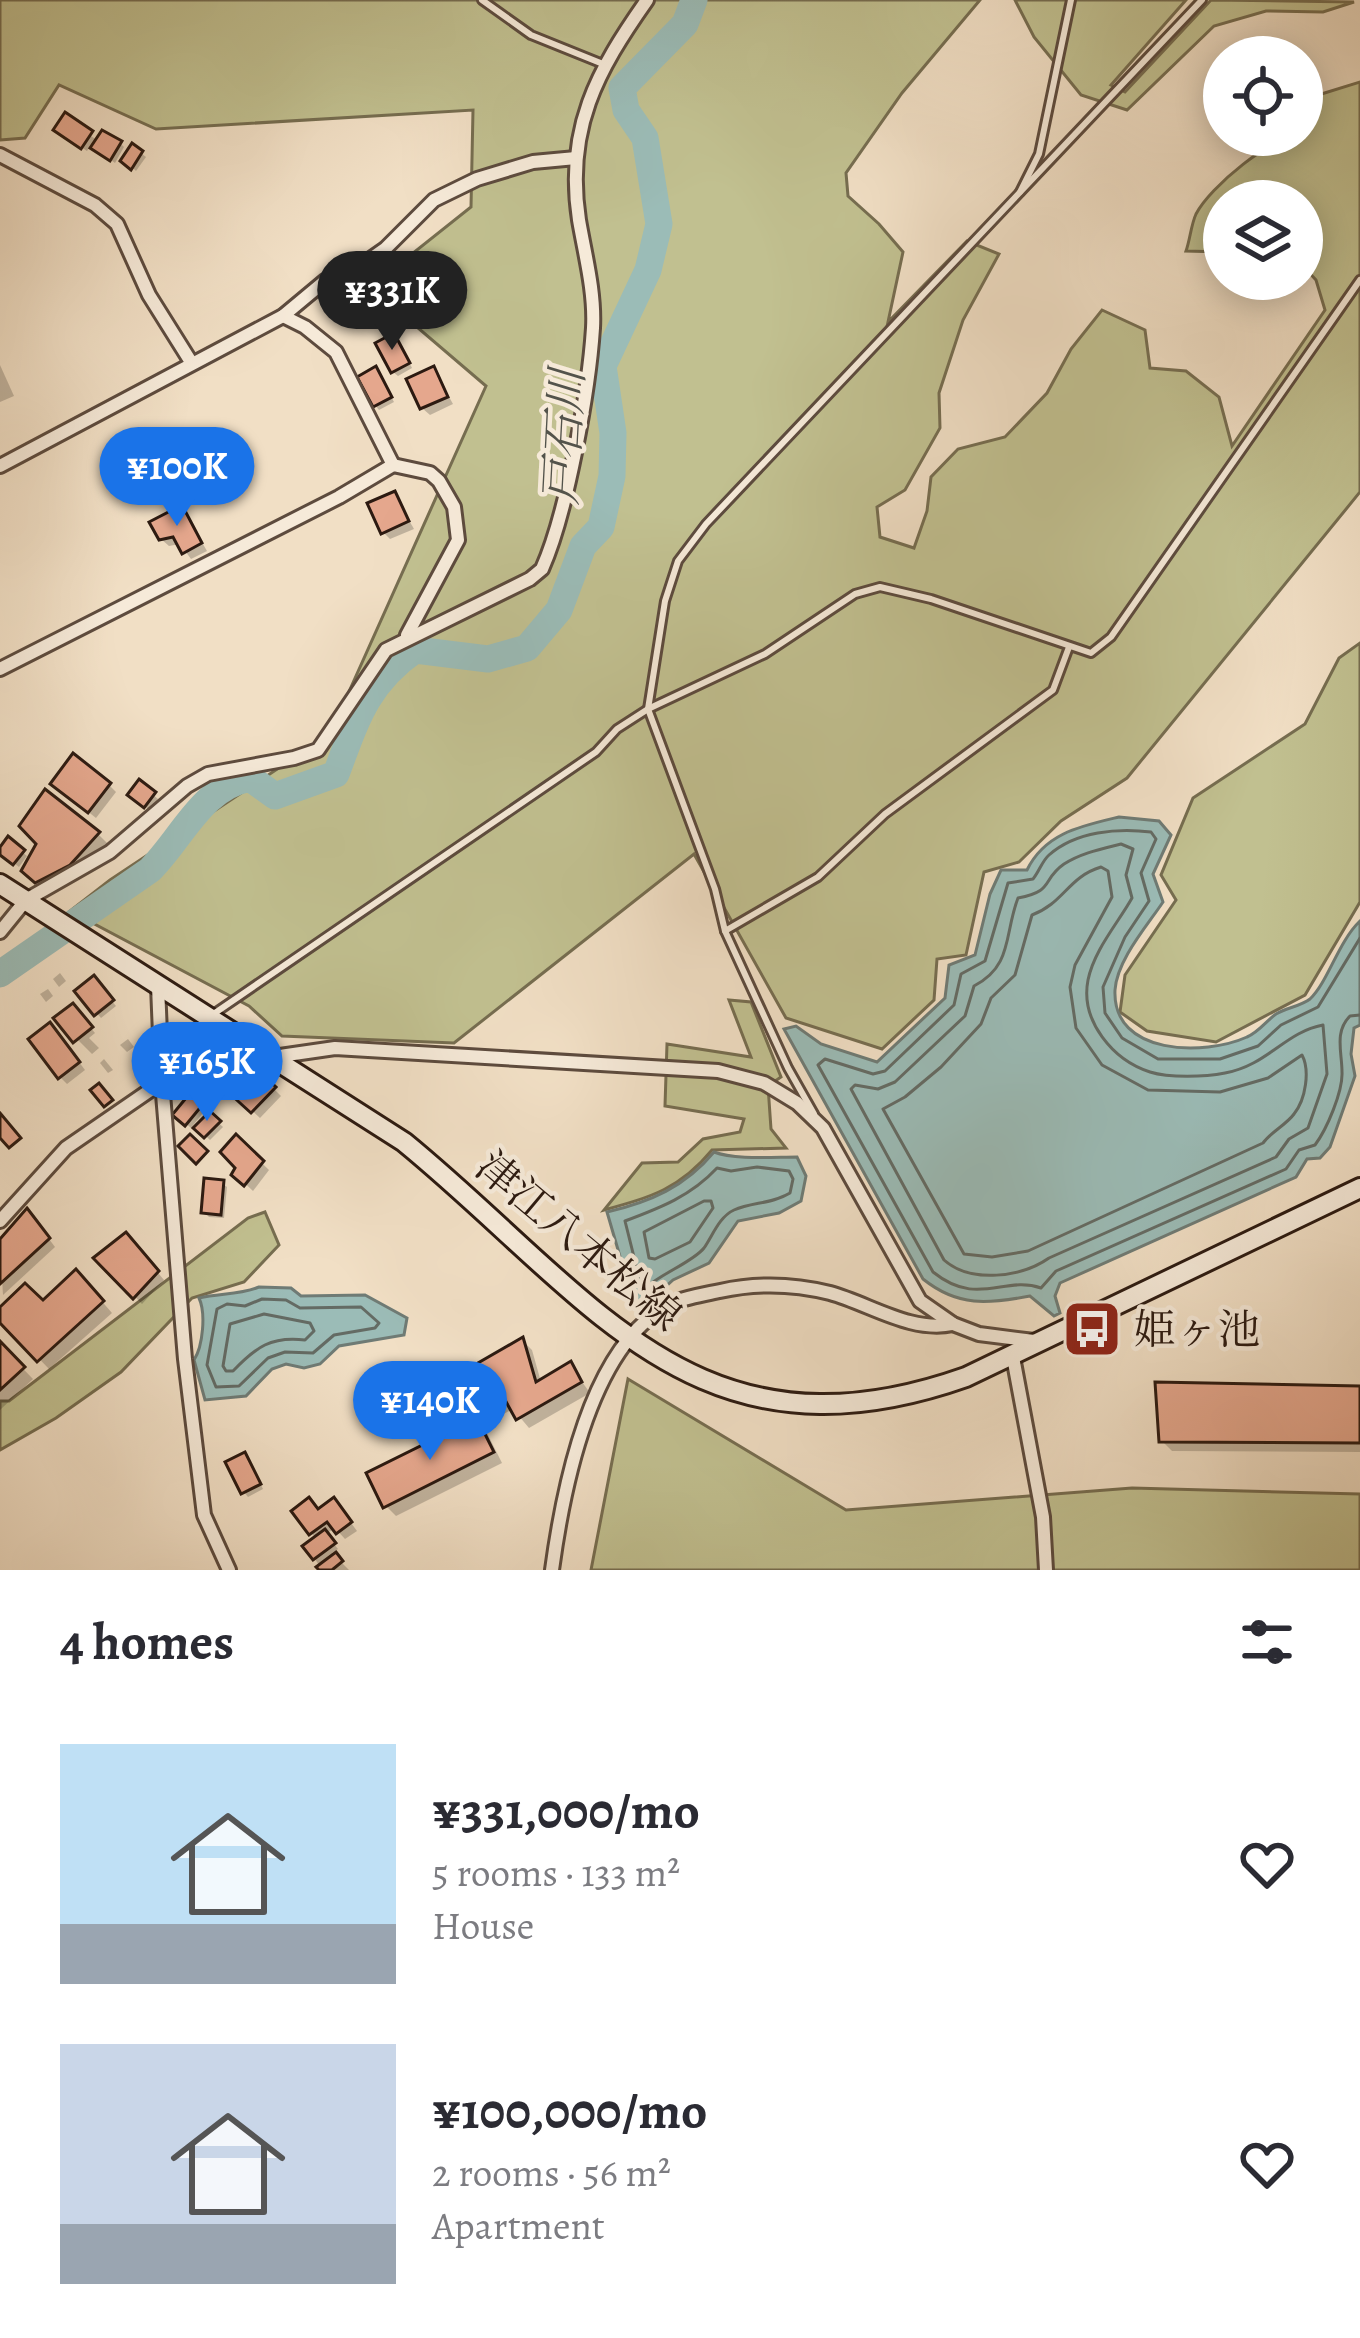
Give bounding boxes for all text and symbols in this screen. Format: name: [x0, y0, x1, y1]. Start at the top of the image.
map controls: [1203, 36, 1323, 300]
button: locate: [1203, 36, 1323, 156]
button: layers: [1203, 180, 1323, 300]
pin: ¥331K: [308, 251, 476, 353]
text: ¥331K: [344, 263, 440, 316]
water label: 戸石川: [530, 363, 599, 506]
pin: ¥100K: [93, 427, 261, 529]
text: ¥100K: [126, 439, 228, 492]
pin: ¥165K: [123, 1022, 291, 1124]
text: ¥165K: [159, 1034, 255, 1087]
street label: 津江八本松線: [464, 1138, 694, 1344]
bus stop icon: 姫ヶ池: [1061, 1298, 1123, 1360]
place label: 姫ヶ池: [1134, 1301, 1260, 1358]
pin: ¥140K: [346, 1361, 514, 1463]
text: ¥140K: [380, 1373, 480, 1426]
text: 4 homes: [60, 1607, 234, 1677]
icon: filters: [1234, 1609, 1300, 1675]
text: ¥331,000/mo: [432, 1776, 700, 1846]
icon: home: [156, 1792, 300, 1936]
icon: heart: [1234, 1831, 1300, 1897]
text: 5 rooms · 133 m²: [432, 1846, 680, 1899]
text: House: [432, 1899, 534, 1952]
text: ¥100,000/mo: [432, 2076, 707, 2146]
icon: home: [156, 2092, 300, 2236]
icon: heart: [1234, 2131, 1300, 2197]
text: 2 rooms · 56 m²: [432, 2146, 671, 2199]
text: Apartment: [432, 2199, 605, 2252]

